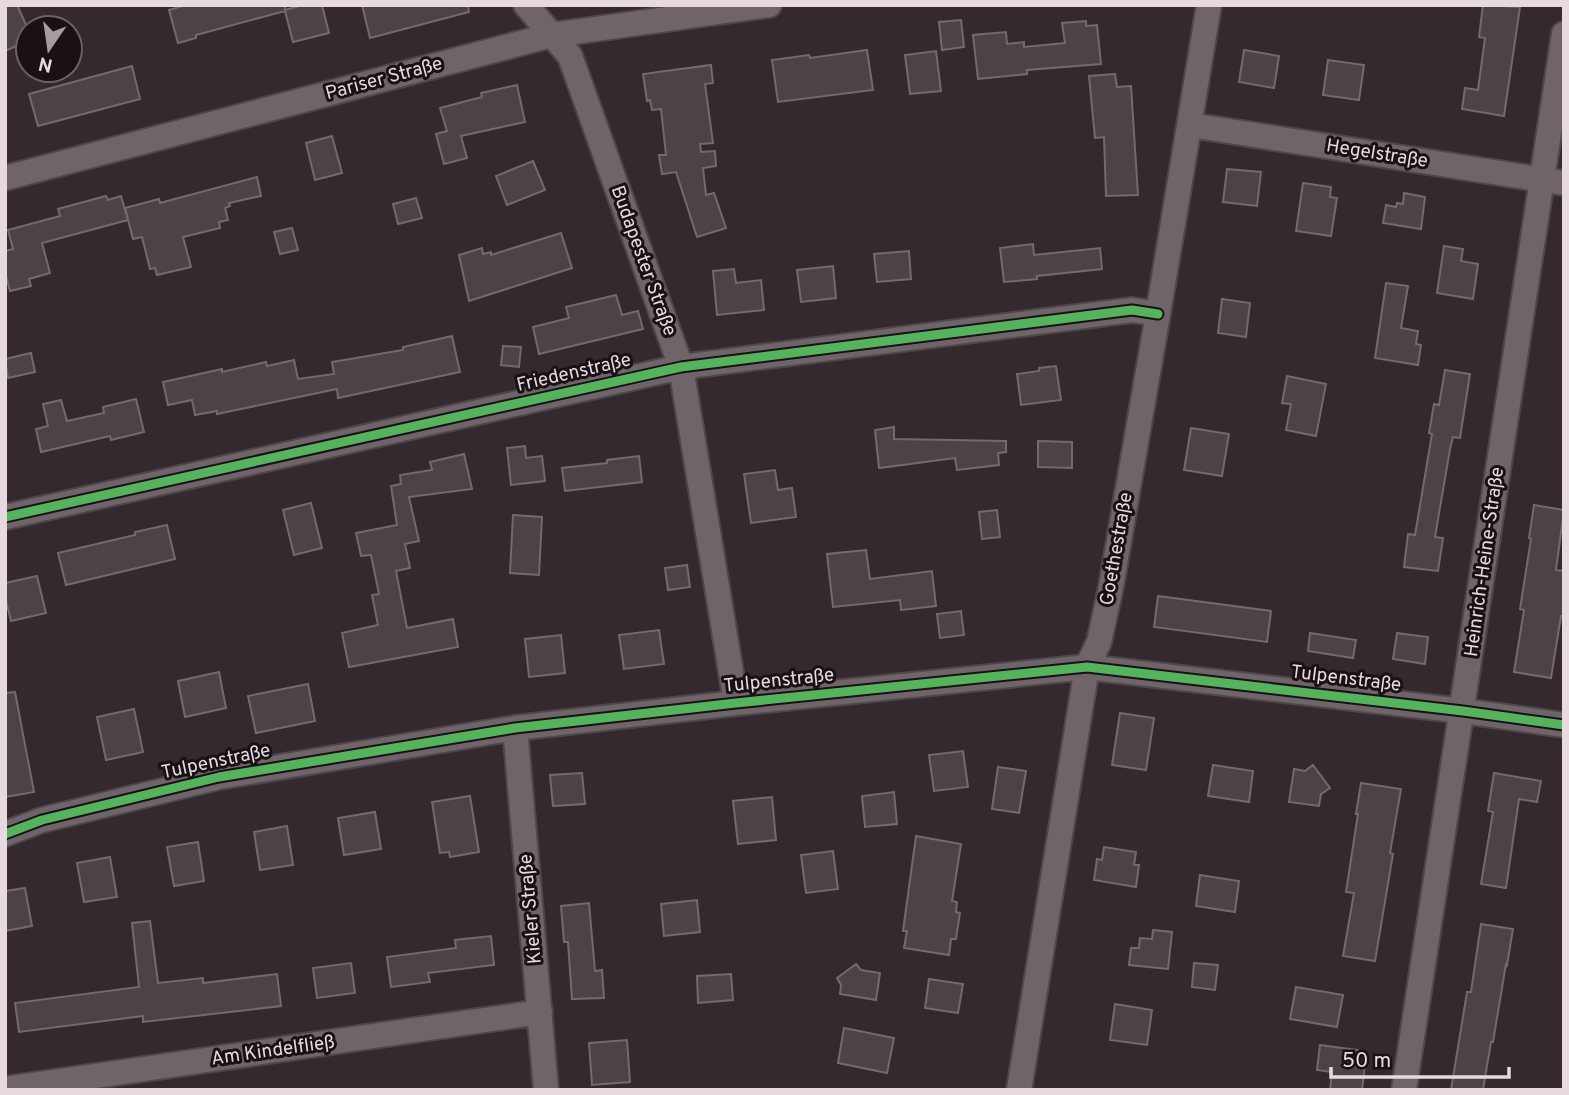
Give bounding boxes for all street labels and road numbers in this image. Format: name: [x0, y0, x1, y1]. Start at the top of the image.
street label: Pariser Straße: [323, 52, 445, 106]
street label: Hegelstraße: [1324, 134, 1430, 174]
street label: Budapester Straße: [605, 182, 681, 340]
street label: Friedenstraße: [514, 348, 634, 398]
street label: Heinrich-Heine-Straße: [1460, 466, 1510, 658]
street label: Goethestraße: [1095, 490, 1139, 608]
street label: Tulpenstraße: [1289, 660, 1403, 698]
street label: Tulpenstraße: [723, 663, 835, 699]
street label: Tulpenstraße: [159, 739, 273, 785]
street label: Kieler Straße: [514, 853, 548, 965]
street label: Am Kindelfließ: [210, 1030, 336, 1072]

